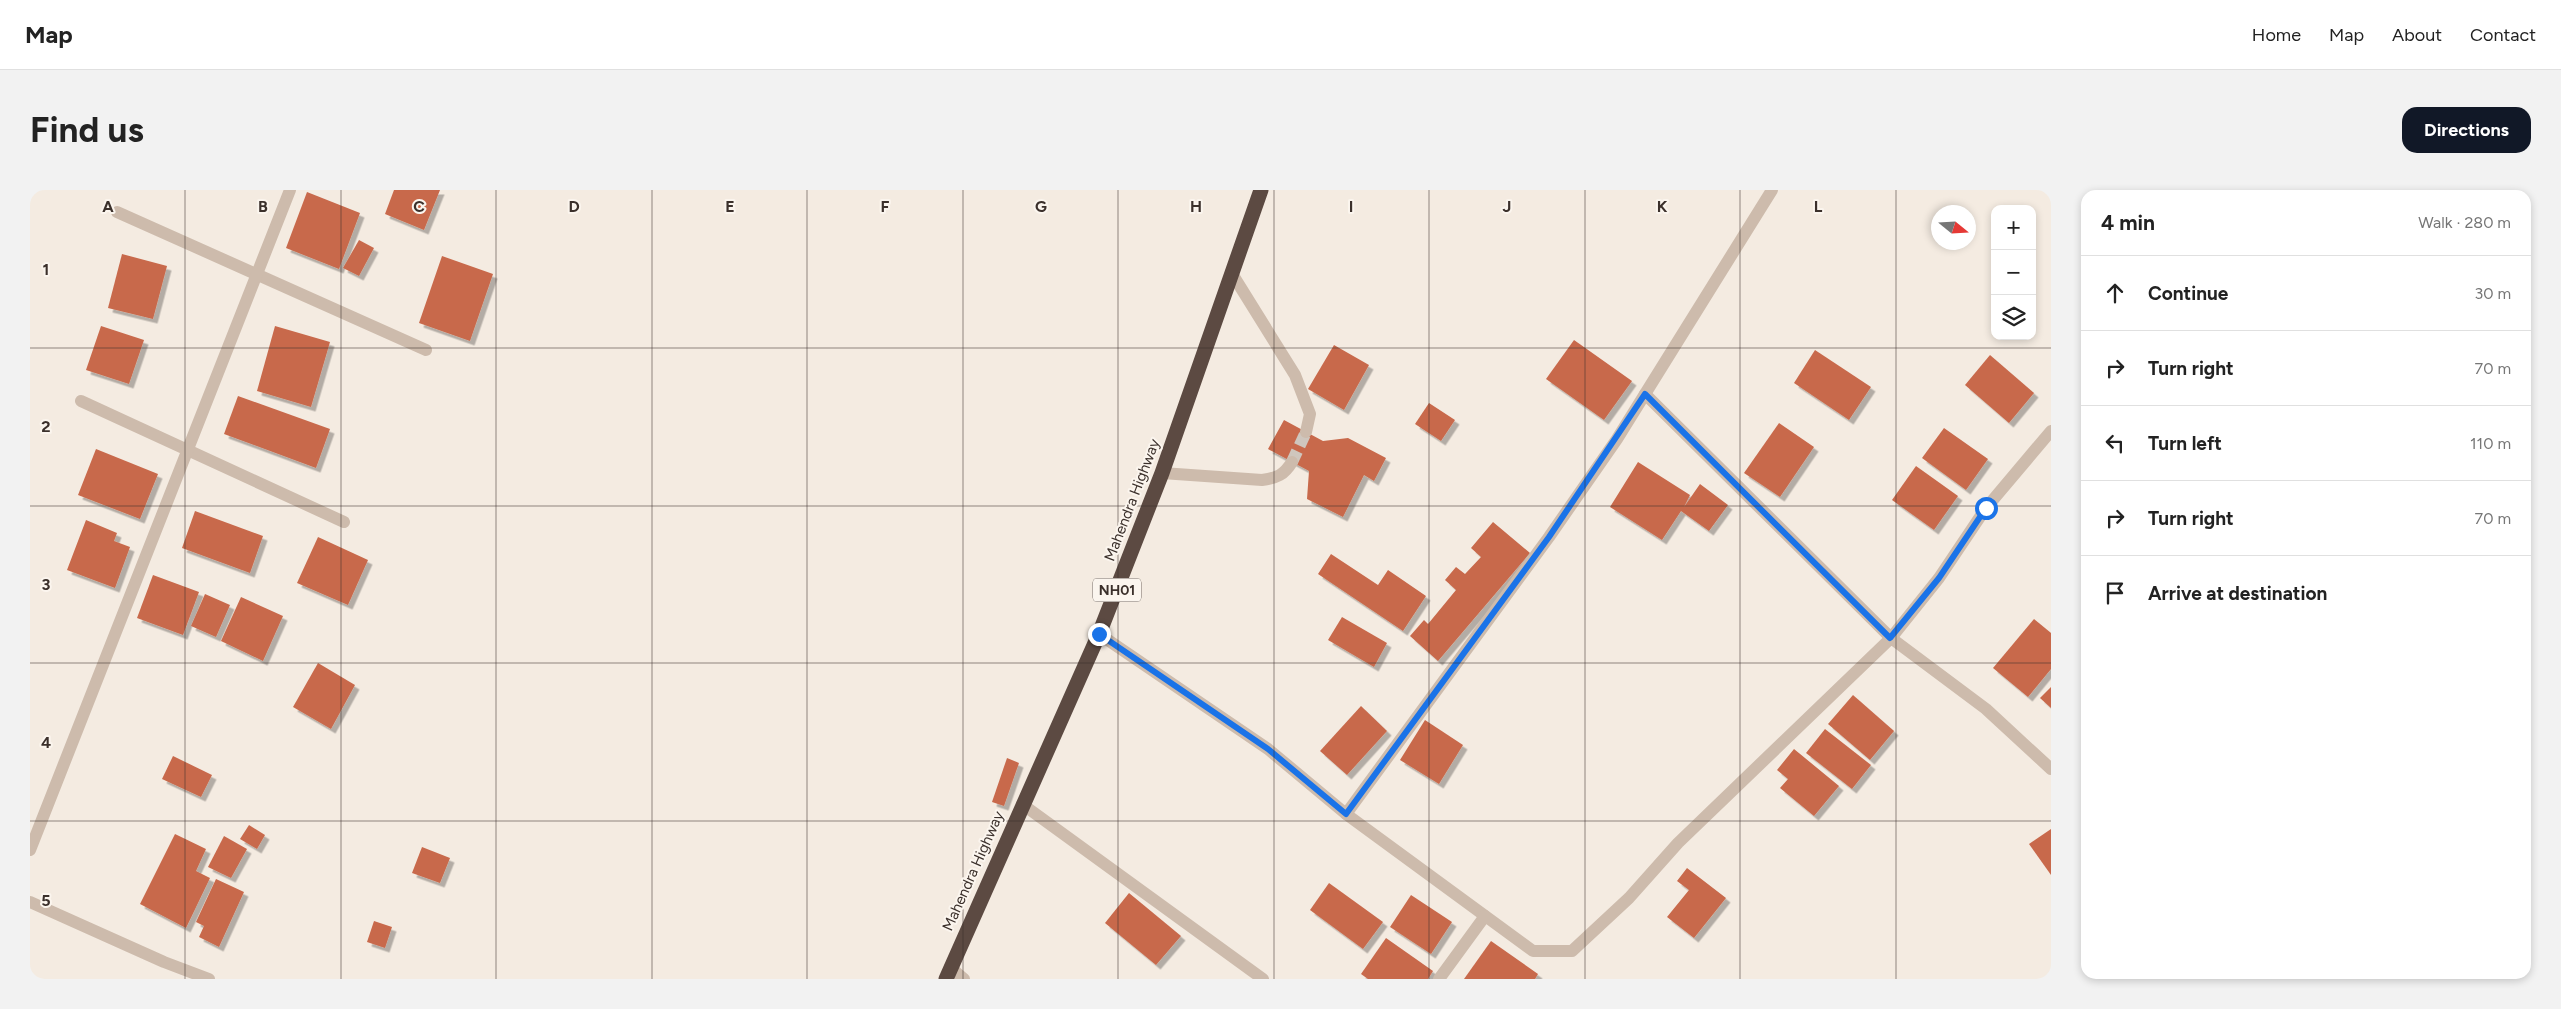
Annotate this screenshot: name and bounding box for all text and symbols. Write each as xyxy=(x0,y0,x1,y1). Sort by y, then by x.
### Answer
text: Map xyxy=(25,20,73,49)
text: Home xyxy=(2252,24,2301,46)
text: Map xyxy=(2329,24,2364,46)
text: About xyxy=(2392,24,2442,46)
text: Contact xyxy=(2470,24,2536,46)
button: Directions xyxy=(2402,107,2531,153)
text: Find us xyxy=(30,109,144,151)
text: A xyxy=(102,197,114,216)
text: B xyxy=(258,197,268,216)
text: C xyxy=(413,197,425,216)
text: D xyxy=(568,197,580,216)
text: E xyxy=(725,197,735,216)
text: F xyxy=(881,197,890,216)
text: G xyxy=(1035,197,1047,216)
text: H xyxy=(1190,197,1202,216)
text: I xyxy=(1349,197,1353,216)
text: J xyxy=(1503,197,1511,216)
text: K xyxy=(1657,197,1668,216)
text: L xyxy=(1814,197,1823,216)
north arrow xyxy=(1931,205,1976,250)
map controls xyxy=(1991,205,2036,340)
button: + xyxy=(1991,205,2036,250)
text: 4 min xyxy=(2101,210,2155,235)
text: Walk · 280 m xyxy=(2418,213,2511,232)
button: − xyxy=(1991,250,2036,295)
text: 1 xyxy=(43,260,49,279)
icon: ahead xyxy=(2101,279,2129,307)
text: Continue xyxy=(2148,282,2228,305)
text: 30 m xyxy=(2474,284,2511,303)
button: layers xyxy=(1991,295,2036,340)
icon: right xyxy=(2101,354,2129,382)
text: Turn right xyxy=(2148,357,2234,380)
text: 70 m xyxy=(2475,359,2511,378)
text: 2 xyxy=(41,417,51,436)
icon: left xyxy=(2101,429,2129,457)
text: Turn left xyxy=(2148,432,2222,455)
text: 110 m xyxy=(2470,434,2511,453)
street label: Mahendra Highway xyxy=(1100,436,1164,564)
route start xyxy=(1975,497,1998,520)
icon: right xyxy=(2101,504,2129,532)
text: Turn right xyxy=(2148,507,2234,530)
text: 70 m xyxy=(2475,509,2511,528)
text: 3 xyxy=(42,575,51,594)
road number: NH01 xyxy=(1093,578,1141,602)
icon: arrive xyxy=(2101,579,2129,607)
text: Arrive at destination xyxy=(2148,582,2327,605)
route end xyxy=(1088,623,1111,646)
text: 4 xyxy=(41,733,51,752)
street label: Mahendra Highway xyxy=(938,808,1008,934)
text: 5 xyxy=(41,891,51,910)

